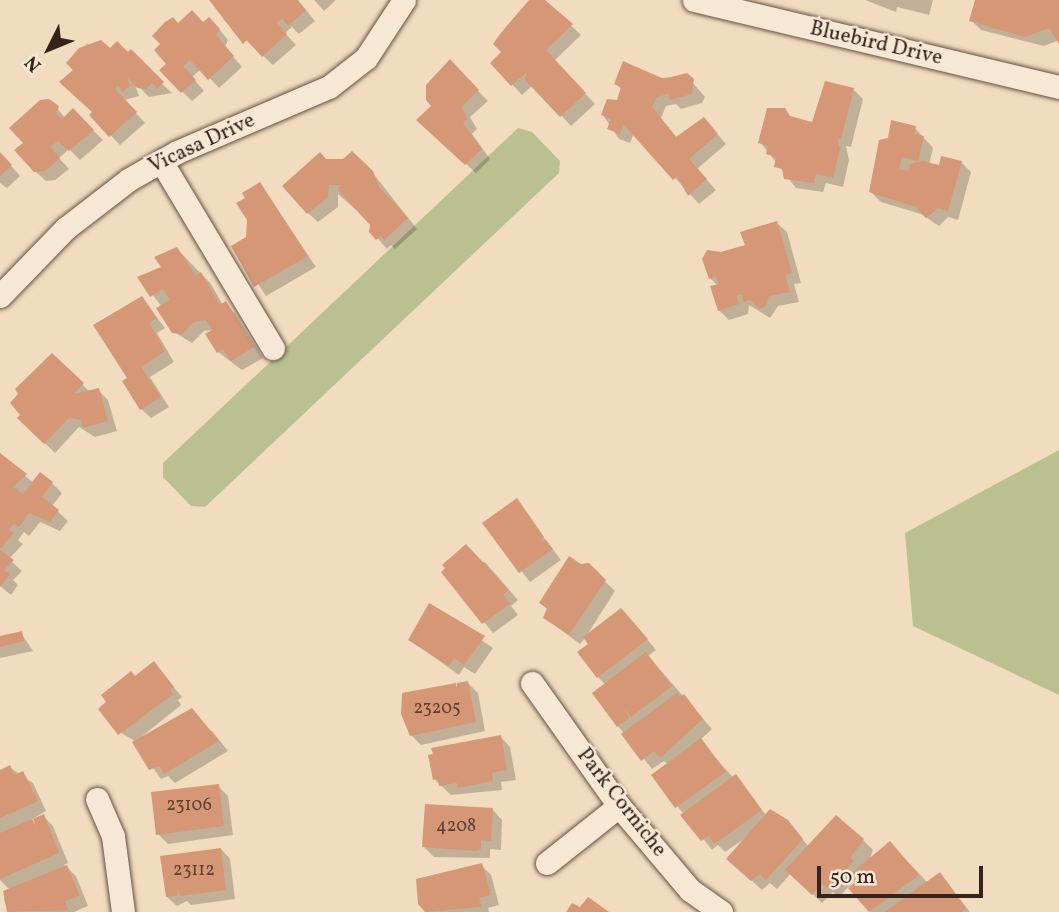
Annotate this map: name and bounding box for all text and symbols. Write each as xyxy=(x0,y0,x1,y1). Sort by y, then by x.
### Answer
north arrow xyxy=(14,14,84,84)
street label: Bluebird Drive xyxy=(807,17,945,71)
text: N xyxy=(19,49,48,77)
street label: Vicasa Drive xyxy=(145,108,259,180)
house number: 23205 xyxy=(413,698,461,720)
street label: Park Corniche xyxy=(571,744,671,862)
house number: 23106 xyxy=(166,795,212,817)
house number: 4208 xyxy=(436,816,476,838)
scale bar xyxy=(821,852,987,896)
house number: 23112 xyxy=(173,860,215,882)
text: 50 m xyxy=(830,863,875,892)

